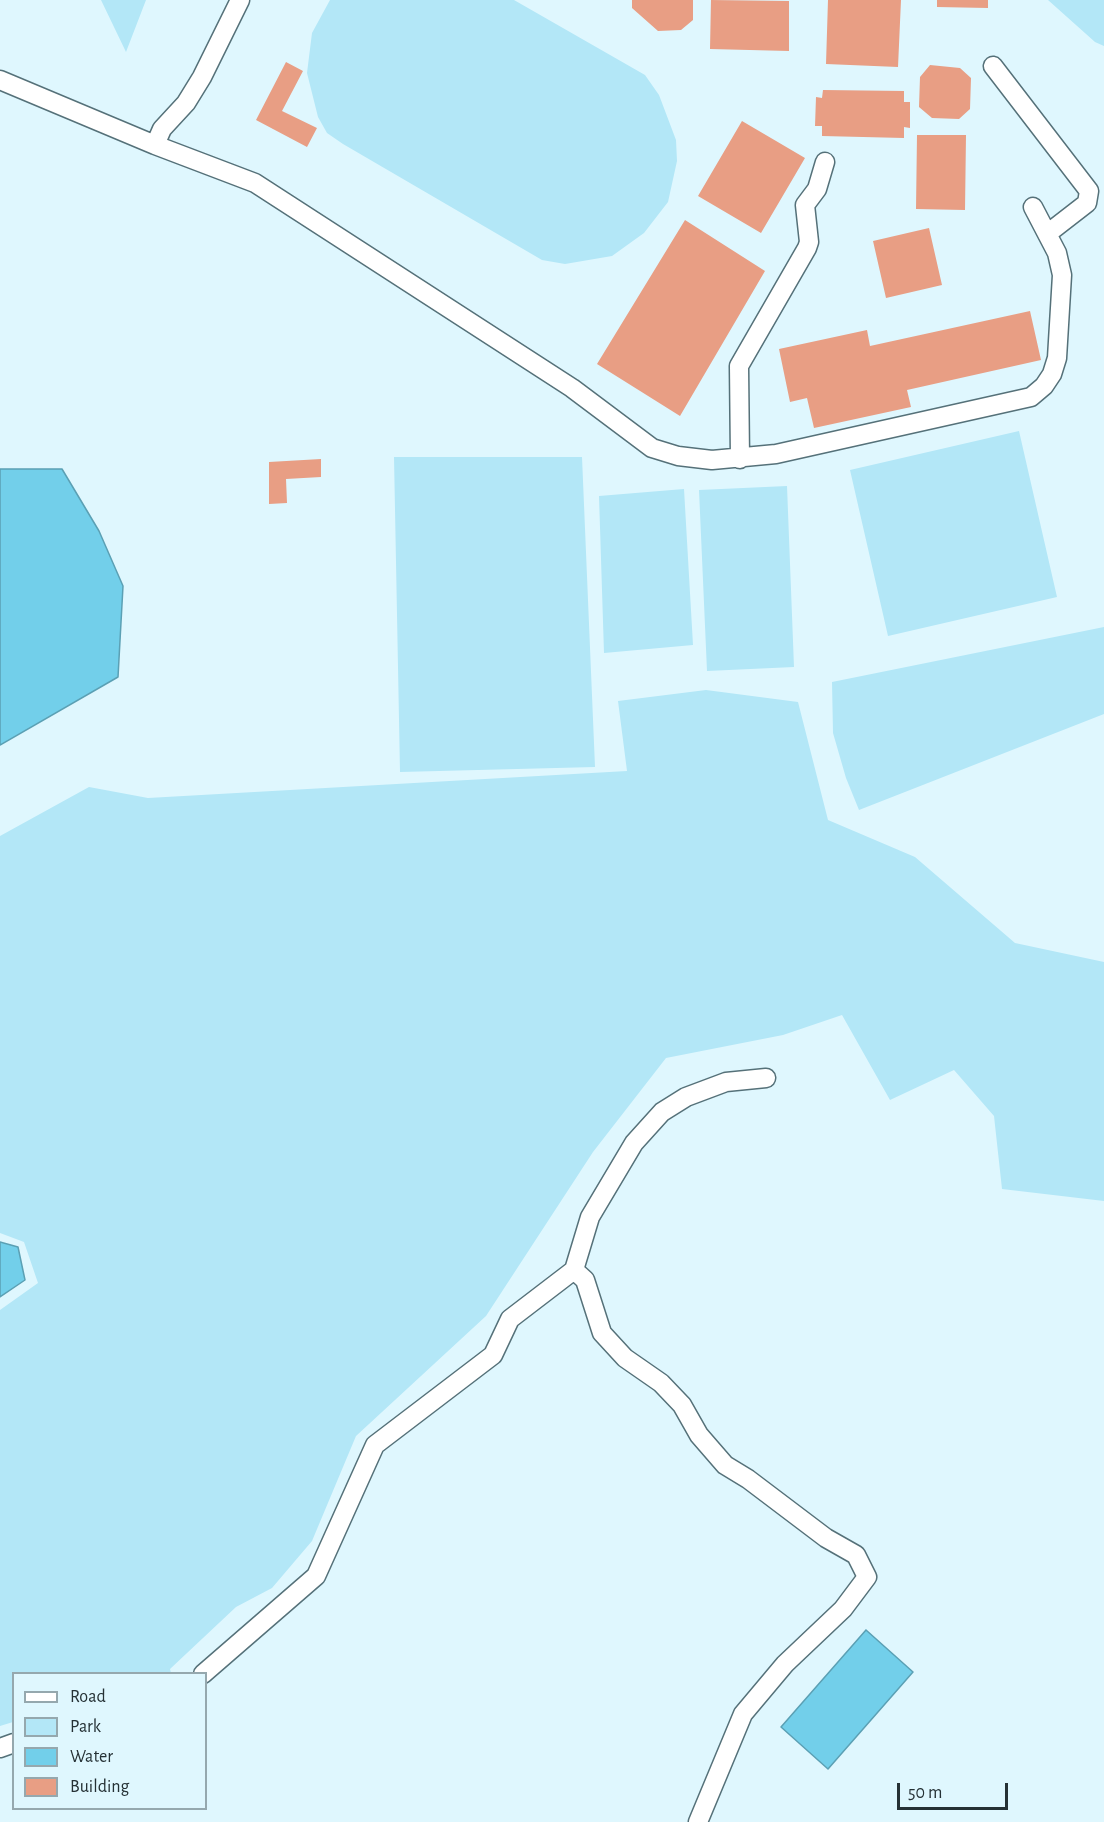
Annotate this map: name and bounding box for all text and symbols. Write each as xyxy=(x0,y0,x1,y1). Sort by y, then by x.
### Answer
legend xyxy=(12,1672,207,1810)
text: Road xyxy=(70,1688,106,1706)
text: Park xyxy=(70,1718,101,1736)
text: Water xyxy=(70,1748,113,1766)
scale bar xyxy=(900,1771,1011,1809)
text: Building xyxy=(70,1778,129,1796)
text: 50 m xyxy=(908,1784,942,1802)

